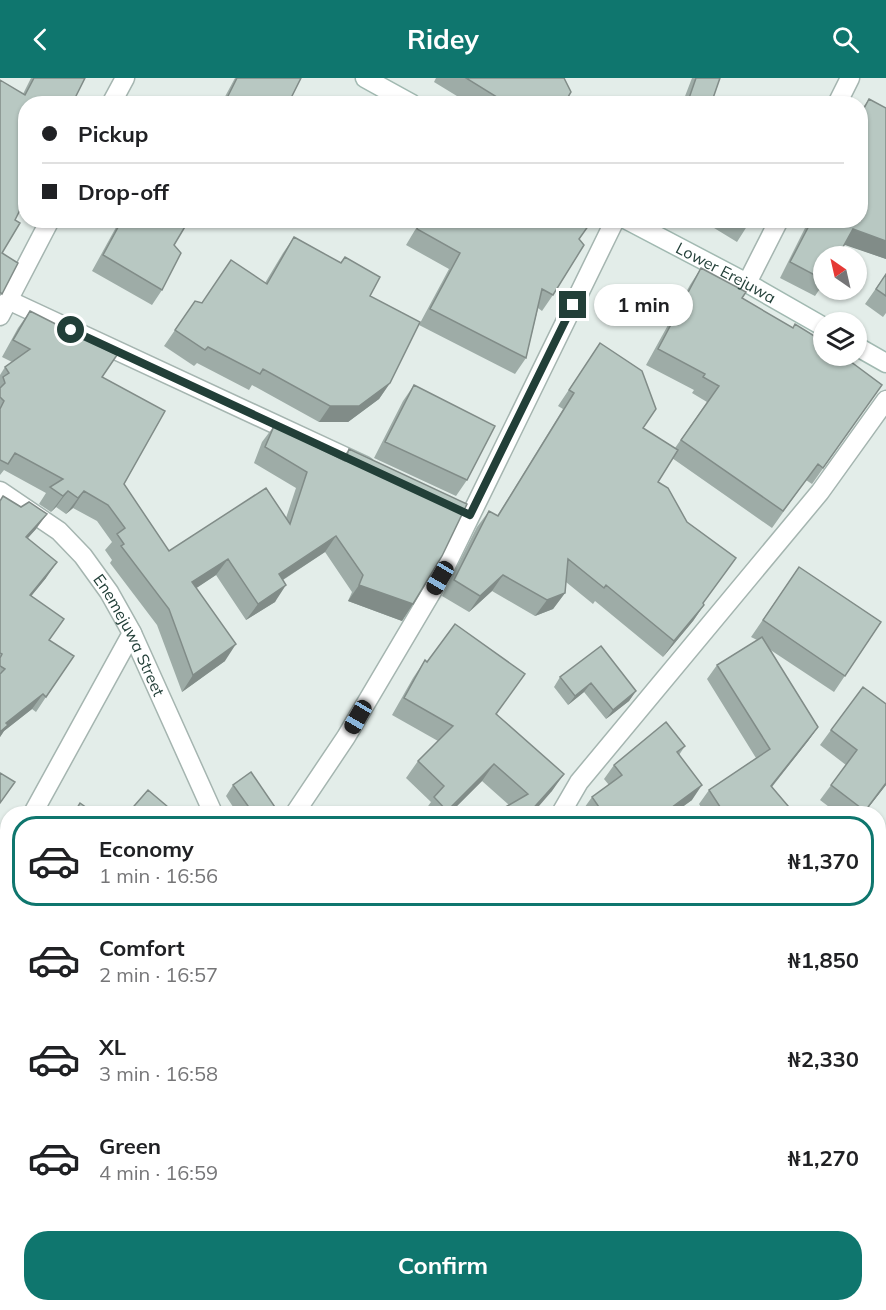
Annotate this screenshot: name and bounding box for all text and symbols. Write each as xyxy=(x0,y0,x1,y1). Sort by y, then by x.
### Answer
text: Ridey xyxy=(407,22,479,56)
icon: back xyxy=(24,23,57,56)
icon: search xyxy=(829,23,862,56)
text: Pickup xyxy=(78,120,148,148)
text: Drop-off xyxy=(78,178,169,206)
street label: Lower Erejuwa xyxy=(673,238,779,307)
north arrow xyxy=(813,246,867,300)
map controls xyxy=(813,246,867,366)
callout: 1 min xyxy=(594,284,693,326)
route end xyxy=(559,291,586,318)
text: 1 min xyxy=(617,292,670,317)
button: layers xyxy=(813,312,867,366)
route start xyxy=(57,316,84,343)
car xyxy=(423,558,457,598)
street label: Enemejuwa Street xyxy=(89,570,169,700)
car xyxy=(341,697,375,737)
icon: car xyxy=(27,834,81,888)
text: Economy xyxy=(99,835,194,863)
text: ₦1,370 xyxy=(788,847,859,875)
text: 1 min · 16:56 xyxy=(99,863,218,888)
icon: car xyxy=(27,933,81,987)
text: Comfort xyxy=(99,934,185,962)
text: ₦1,850 xyxy=(788,946,859,974)
text: 2 min · 16:57 xyxy=(99,962,218,987)
icon: car xyxy=(27,1032,81,1086)
text: XL xyxy=(99,1033,126,1061)
text: ₦2,330 xyxy=(788,1045,859,1073)
text: 3 min · 16:58 xyxy=(99,1061,218,1086)
icon: car xyxy=(27,1131,81,1185)
text: Green xyxy=(99,1132,161,1160)
text: ₦1,270 xyxy=(788,1144,859,1172)
text: 4 min · 16:59 xyxy=(99,1160,218,1185)
button: Confirm xyxy=(24,1231,862,1300)

